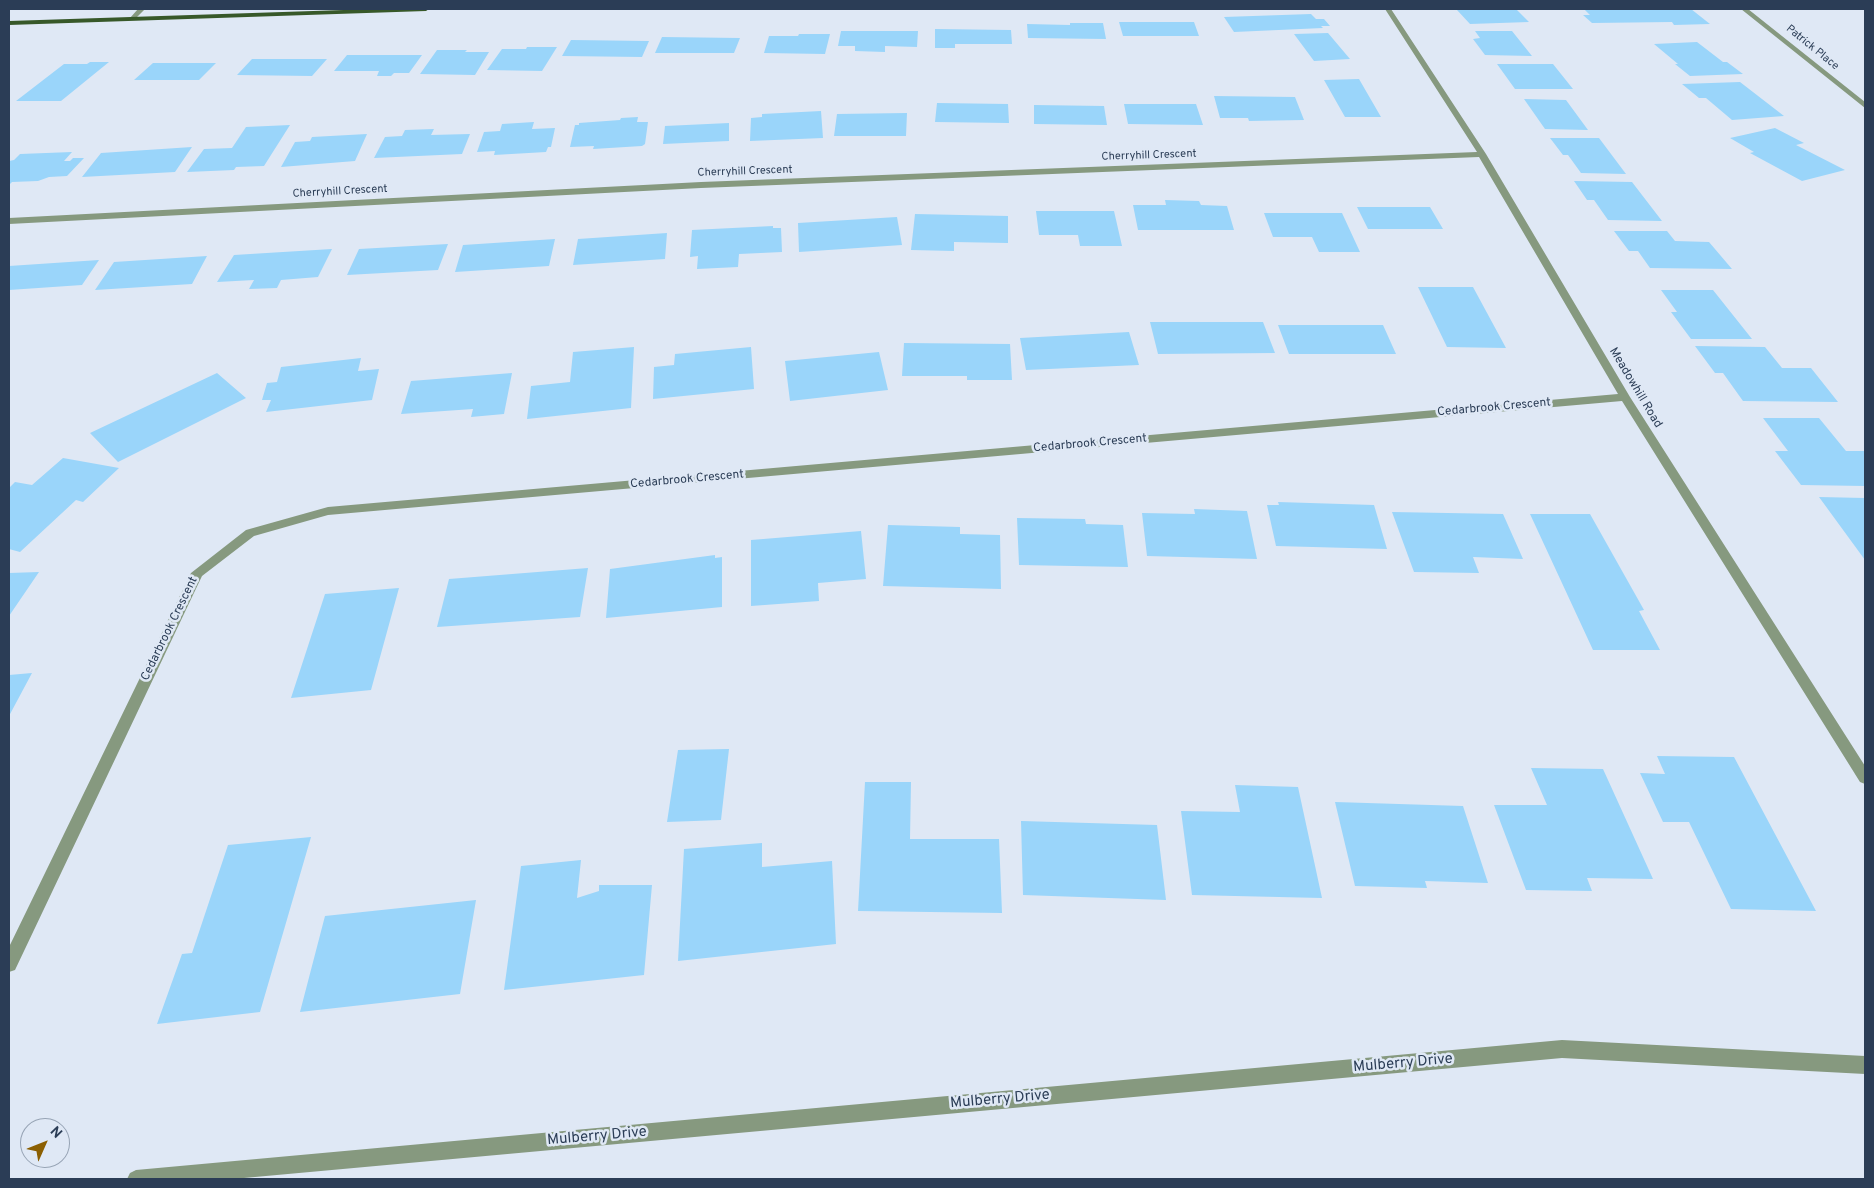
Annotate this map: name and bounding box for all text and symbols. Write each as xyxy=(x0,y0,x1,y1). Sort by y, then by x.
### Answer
street label: Patrick Place xyxy=(1783,23,1841,73)
street label: Cherryhill Crescent xyxy=(1101,148,1197,164)
street label: Cherryhill Crescent xyxy=(697,164,793,180)
street label: Cherryhill Crescent xyxy=(292,183,388,201)
street label: Meadowhill Road xyxy=(1605,345,1665,431)
street label: Cedarbrook Crescent xyxy=(1437,396,1551,420)
street label: Cedarbrook Crescent xyxy=(1033,432,1147,456)
street label: Cedarbrook Crescent xyxy=(630,468,744,492)
street label: Cedarbrook Crescent xyxy=(139,575,201,683)
street label: Mulberry Drive xyxy=(1352,1051,1454,1077)
street label: Mulberry Drive xyxy=(949,1087,1051,1113)
north arrow xyxy=(20,1118,70,1168)
text: N xyxy=(46,1123,65,1142)
street label: Mulberry Drive xyxy=(546,1124,648,1150)

